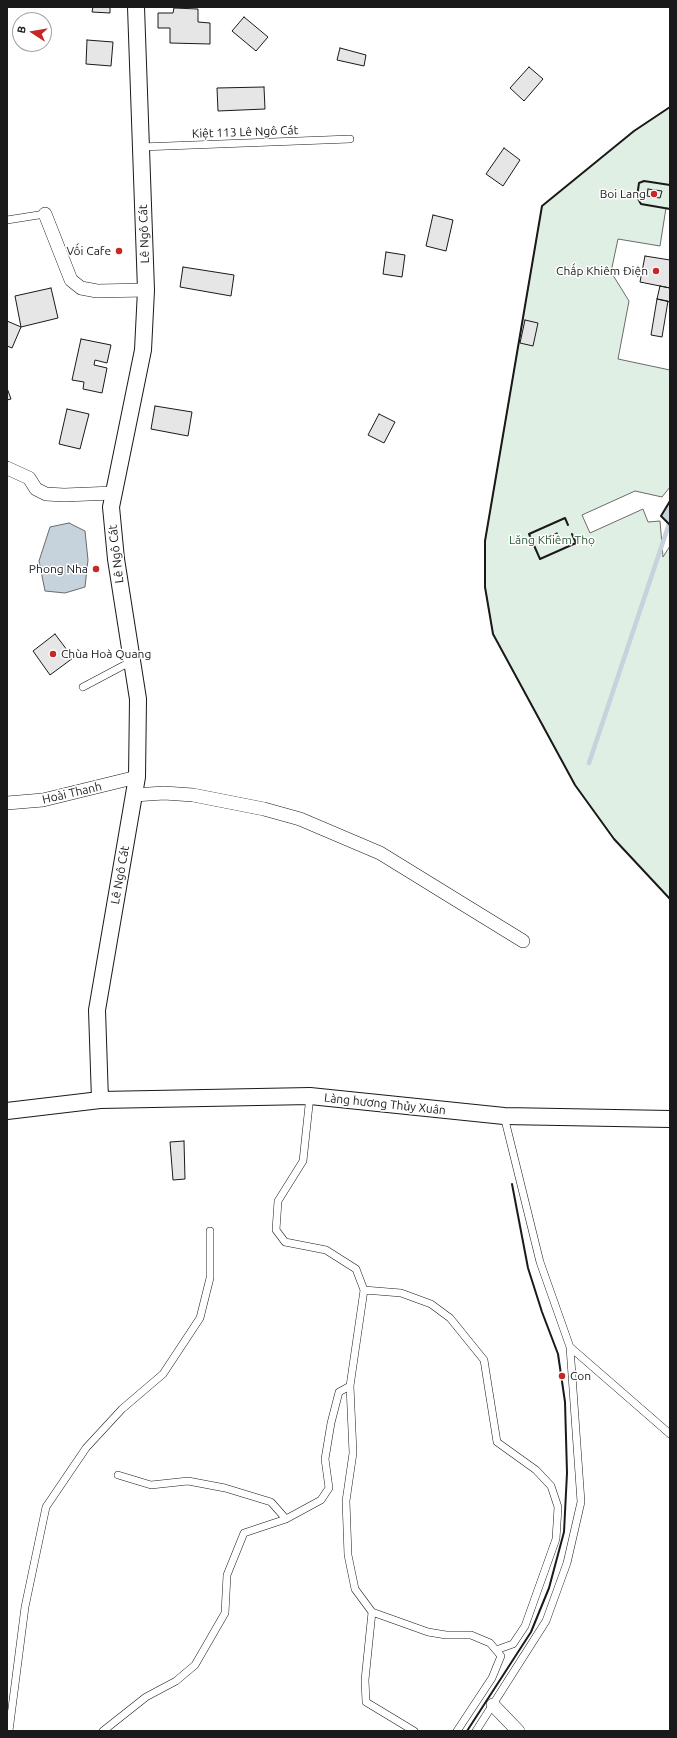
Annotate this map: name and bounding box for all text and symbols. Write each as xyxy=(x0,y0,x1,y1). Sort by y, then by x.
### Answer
north arrow xyxy=(12,12,52,52)
text: B xyxy=(15,25,28,35)
street label: Kiệt 113 Lê Ngô Cát xyxy=(191,123,299,141)
place label: Boi Lang xyxy=(600,187,646,201)
marker: Boi Lang xyxy=(649,189,659,199)
street label: Lê Ngô Cát xyxy=(136,204,152,264)
place label: Vối Cafe xyxy=(66,244,111,258)
marker: Vối Cafe xyxy=(114,246,124,256)
place label: Chấp Khiêm Điện xyxy=(556,264,648,278)
marker: Chấp Khiêm Điện xyxy=(651,266,661,276)
street label: Lê Ngô Cát xyxy=(105,524,127,584)
park label: Lăng Khiêm Thọ xyxy=(509,533,595,547)
place label: Phong Nha xyxy=(29,562,88,576)
marker: Phong Nha xyxy=(91,564,101,574)
place label: Chùa Hoà Quang xyxy=(61,647,151,661)
marker: Chùa Hoà Quang xyxy=(48,649,58,659)
street label: Hoài Thanh xyxy=(41,779,103,807)
street label: Lê Ngô Cát xyxy=(108,845,132,905)
street label: Làng hương Thủy Xuân xyxy=(323,1090,447,1118)
place label: Con xyxy=(570,1369,591,1383)
marker: Con xyxy=(557,1371,567,1381)

